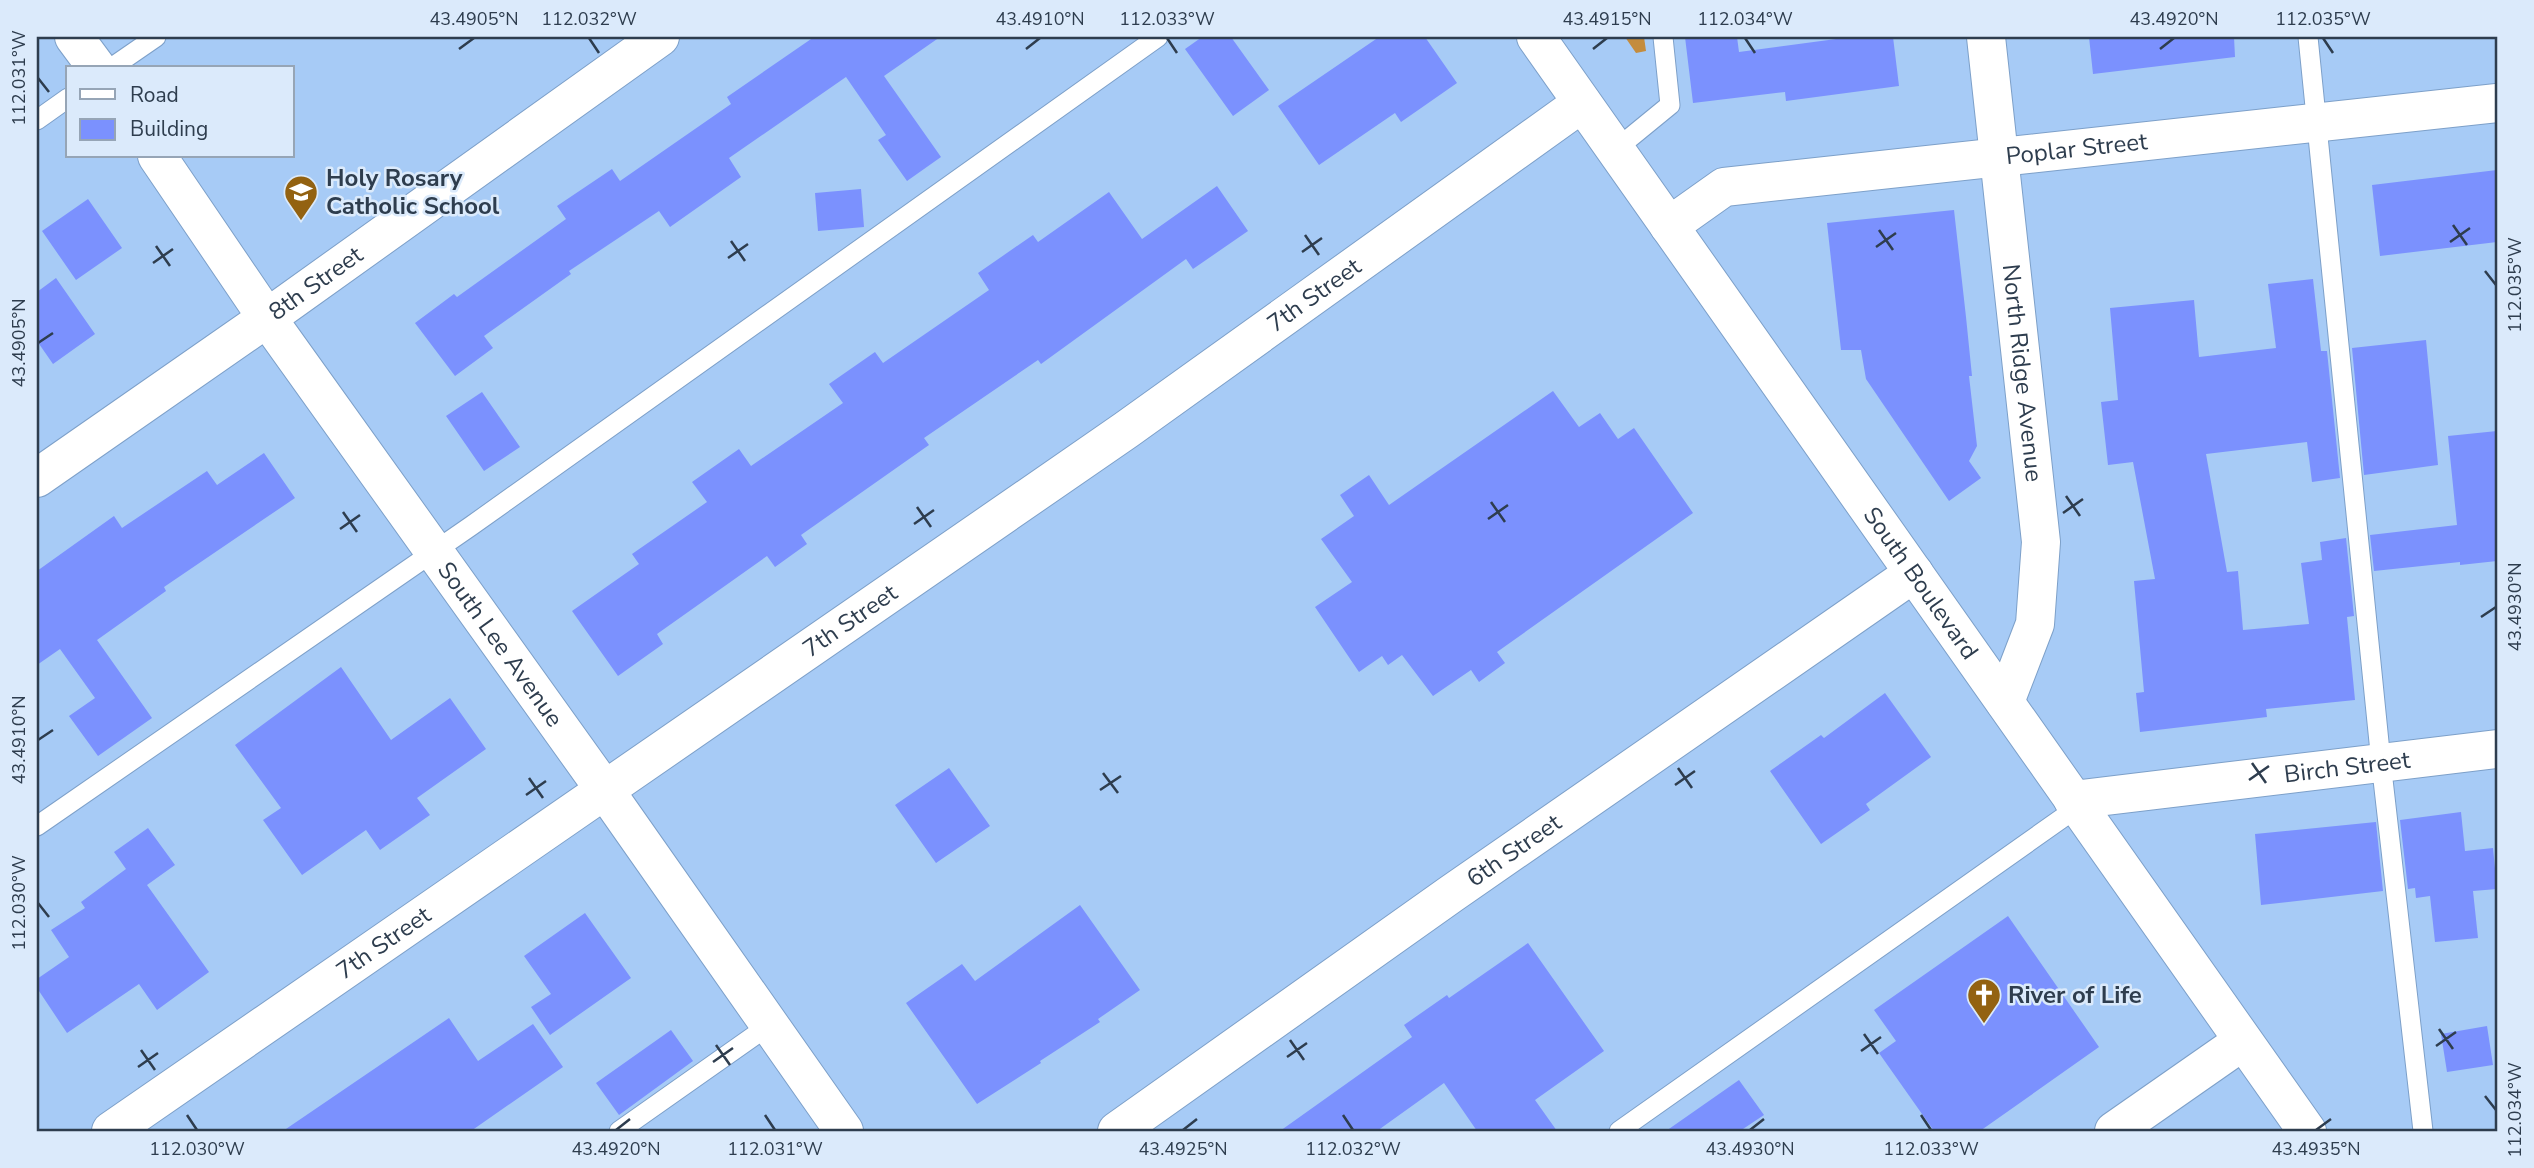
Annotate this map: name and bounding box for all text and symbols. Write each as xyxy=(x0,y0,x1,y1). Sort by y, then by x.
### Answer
text: 43.4905°N xyxy=(430,7,518,31)
text: 112.032°W xyxy=(541,7,637,31)
text: 43.4910°N xyxy=(996,7,1084,31)
text: 112.033°W xyxy=(1119,7,1215,31)
text: 43.4915°N xyxy=(1563,7,1651,31)
text: 112.034°W xyxy=(1697,7,1793,31)
text: 43.4920°N xyxy=(2130,7,2218,31)
text: 112.035°W xyxy=(2275,7,2371,31)
text: 112.031°W xyxy=(7,30,31,126)
legend xyxy=(66,66,294,158)
text: Road xyxy=(130,81,179,109)
text: Building xyxy=(130,115,208,143)
street label: Poplar Street xyxy=(2004,125,2149,172)
place label: Holy Rosary Catholic School xyxy=(326,162,500,222)
school or university icon: Holy Rosary Catholic School xyxy=(282,173,320,222)
text: 112.035°W xyxy=(2503,237,2527,333)
street label: 8th Street xyxy=(262,238,369,328)
street label: 7th Street xyxy=(1261,250,1368,340)
street label: North Ridge Avenue xyxy=(1995,262,2050,484)
text: 43.4905°N xyxy=(7,299,31,387)
street label: South Boulevard xyxy=(1856,500,1986,666)
street label: South Lee Avenue xyxy=(430,555,571,733)
text: 43.4930°N xyxy=(2503,563,2527,651)
street label: 7th Street xyxy=(796,576,904,665)
text: 43.4910°N xyxy=(7,696,31,784)
street label: Birch Street xyxy=(2282,744,2412,790)
street label: 6th Street xyxy=(1460,806,1568,894)
text: 112.030°W xyxy=(7,855,31,951)
street label: 7th Street xyxy=(330,899,437,987)
church icon: River of Life xyxy=(1965,976,2003,1025)
place label: River of Life xyxy=(2008,979,2142,1011)
text: 112.034°W xyxy=(2503,1062,2527,1158)
text: 112.030°W xyxy=(149,1137,245,1161)
text: 43.4920°N xyxy=(572,1137,660,1161)
text: 112.031°W xyxy=(727,1137,823,1161)
text: 43.4925°N xyxy=(1139,1137,1227,1161)
text: 112.032°W xyxy=(1305,1137,1401,1161)
text: 43.4930°N xyxy=(1706,1137,1794,1161)
text: 112.033°W xyxy=(1883,1137,1979,1161)
text: 43.4935°N xyxy=(2272,1137,2360,1161)

